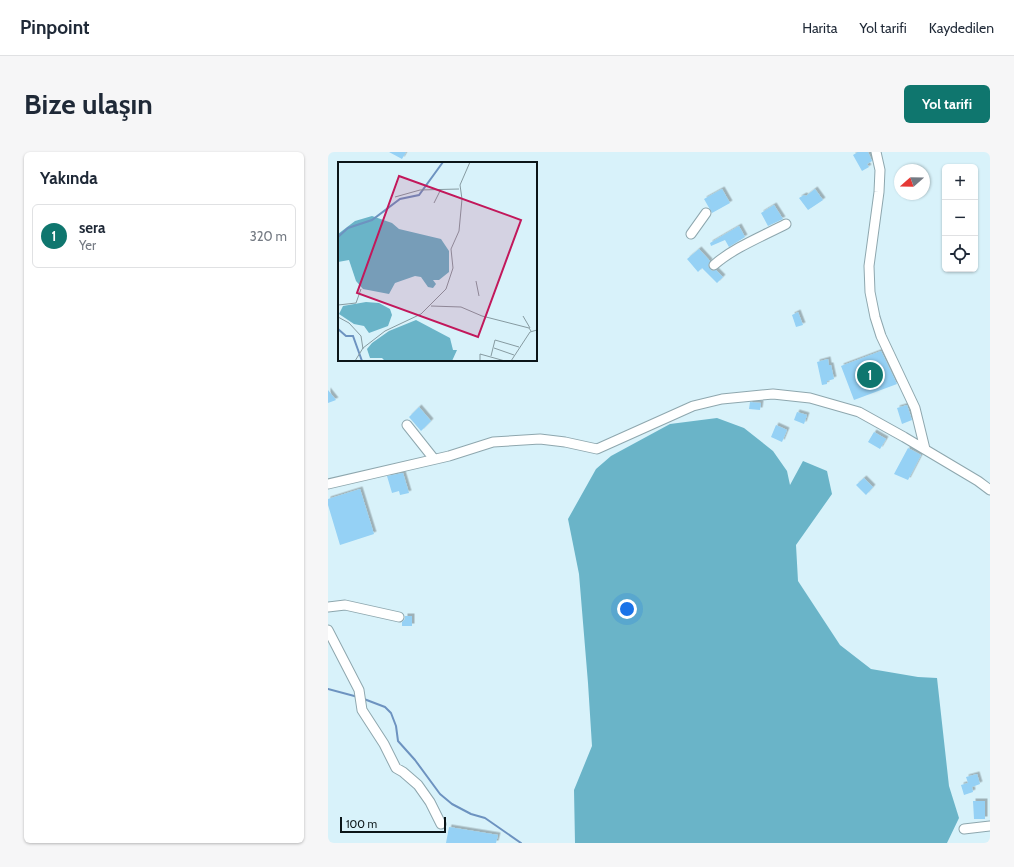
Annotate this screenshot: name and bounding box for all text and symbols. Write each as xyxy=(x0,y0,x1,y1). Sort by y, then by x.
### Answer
text: Pinpoint xyxy=(20,16,90,39)
text: Harita xyxy=(802,19,837,37)
text: Yol tarifi xyxy=(859,19,907,37)
text: Kaydedilen xyxy=(929,19,994,37)
button: Yol tarifi xyxy=(904,85,990,123)
text: Bize ulaşın xyxy=(24,87,153,121)
inset map xyxy=(338,162,537,361)
north arrow xyxy=(894,164,930,200)
map controls xyxy=(942,164,978,272)
button: + xyxy=(942,164,978,200)
text: Yakında xyxy=(40,168,98,188)
button: − xyxy=(942,200,978,236)
text: sera xyxy=(79,219,105,237)
text: 1 xyxy=(52,228,56,244)
text: 320 m xyxy=(250,228,287,244)
button: locate xyxy=(942,236,978,272)
text: Yer xyxy=(79,237,96,253)
pin: 1 xyxy=(857,360,883,390)
your location xyxy=(617,599,637,619)
scale bar xyxy=(340,815,446,834)
text: 100 m xyxy=(346,817,377,831)

